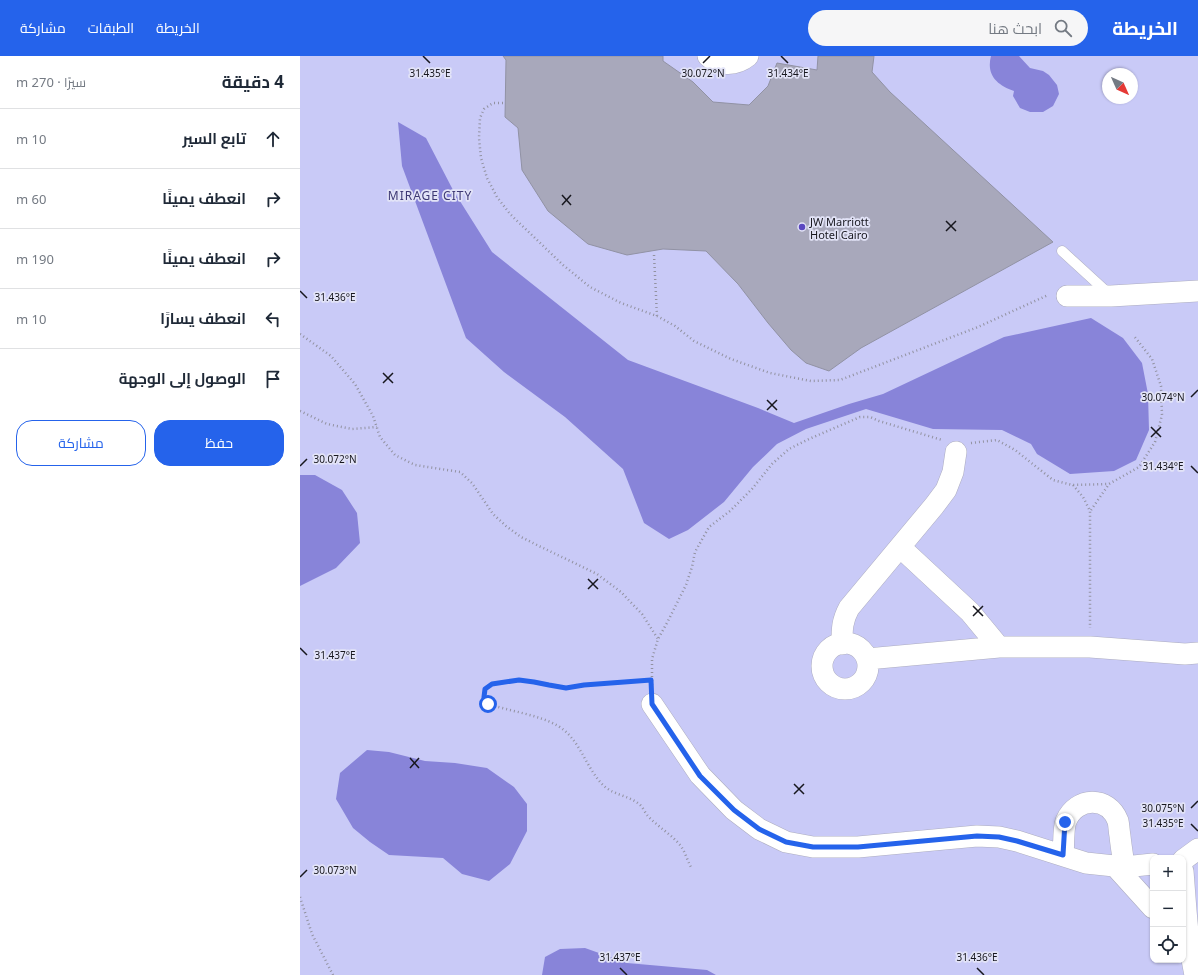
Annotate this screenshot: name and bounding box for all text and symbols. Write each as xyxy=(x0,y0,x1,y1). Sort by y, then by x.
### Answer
search box xyxy=(808,10,1088,46)
text: الخريطة xyxy=(1112,15,1178,41)
icon: search xyxy=(1052,17,1074,39)
text: مشاركة xyxy=(20,18,66,37)
text: الطبقات xyxy=(88,18,134,37)
text: الخريطة xyxy=(156,18,200,37)
text: ابحث هنا xyxy=(988,18,1042,38)
text: 31.435°E xyxy=(409,66,451,80)
text: 30.072°N xyxy=(681,66,725,80)
text: 31.434°E xyxy=(767,66,809,80)
north arrow xyxy=(1102,68,1138,104)
text: 4 دقيقة xyxy=(222,70,284,93)
text: سيرًا · 270 m xyxy=(16,73,86,91)
text: تابع السير xyxy=(182,128,246,148)
icon: ahead xyxy=(262,128,284,150)
text: 10 m xyxy=(16,130,46,148)
district label: MIRAGE CITY xyxy=(388,187,472,204)
text: انعطف يمينًا xyxy=(162,188,246,208)
icon: right xyxy=(262,188,284,210)
text: 60 m xyxy=(16,190,46,208)
place label: JW Marriott Hotel Cairo xyxy=(809,214,869,242)
marker: JW Marriott Hotel Cairo xyxy=(797,222,807,232)
text: انعطف يمينًا xyxy=(162,248,246,268)
icon: right xyxy=(262,248,284,270)
text: 190 m xyxy=(16,250,54,268)
text: 31.436°E xyxy=(314,290,356,304)
text: انعطف يسارًا xyxy=(160,308,246,328)
icon: left xyxy=(262,308,284,330)
text: 10 m xyxy=(16,310,46,328)
text: الوصول إلى الوجهة xyxy=(119,368,246,388)
icon: arrive xyxy=(262,368,284,390)
text: 30.074°N xyxy=(1141,390,1185,404)
button: مشاركة xyxy=(16,420,146,466)
button: حفظ xyxy=(154,420,284,466)
text: 30.072°N xyxy=(313,452,357,466)
text: 31.434°E xyxy=(1142,459,1184,473)
text: 31.437°E xyxy=(314,648,356,662)
route start xyxy=(479,695,497,713)
text: 30.075°N xyxy=(1141,801,1185,815)
route end xyxy=(1056,813,1074,831)
text: 31.435°E xyxy=(1142,816,1184,830)
map controls xyxy=(1150,855,1186,963)
button: + xyxy=(1150,855,1186,891)
text: 30.073°N xyxy=(313,863,357,877)
button: − xyxy=(1150,891,1186,927)
button: locate xyxy=(1150,927,1186,963)
text: 31.437°E xyxy=(599,950,641,964)
text: 31.436°E xyxy=(956,950,998,964)

